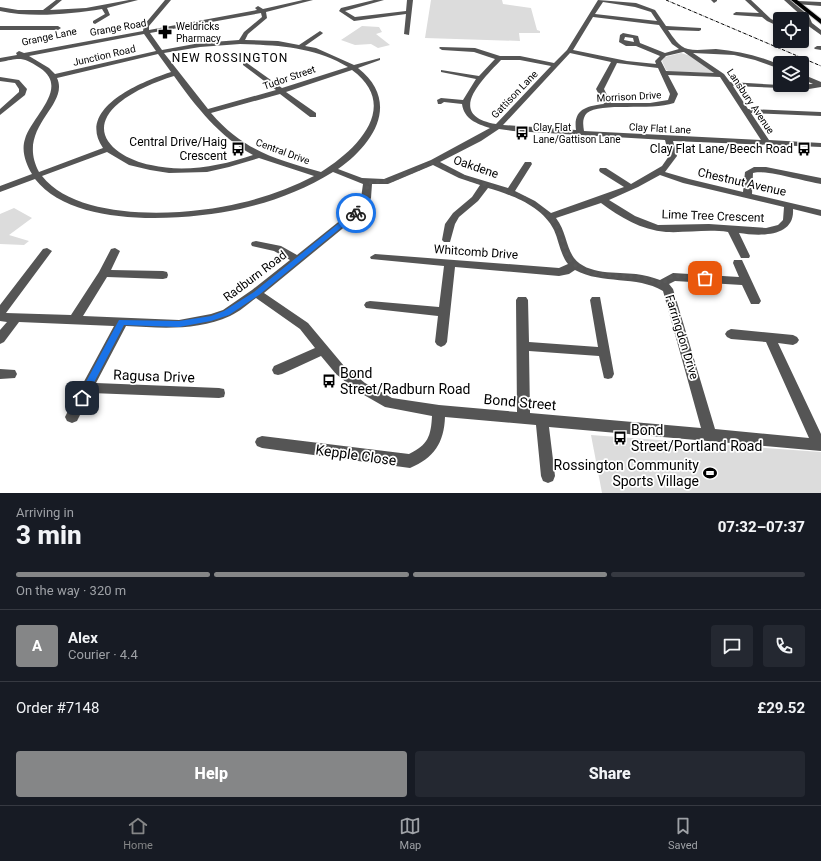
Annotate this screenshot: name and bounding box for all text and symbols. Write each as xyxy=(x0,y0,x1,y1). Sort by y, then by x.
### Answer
map controls xyxy=(773,12,809,92)
button: locate xyxy=(773,12,809,48)
street label: Grange Road xyxy=(89,17,147,38)
place label: Weldricks Pharmacy xyxy=(176,21,221,44)
pharmacy icon: Weldricks Pharmacy xyxy=(157,24,173,40)
street label: Grange Lane xyxy=(21,25,78,48)
street label: Junction Road xyxy=(72,43,137,68)
district label: NEW ROSSINGTON xyxy=(172,51,288,65)
button: layers xyxy=(773,56,809,92)
street label: Tudor Street xyxy=(262,63,317,92)
street label: Lansbury Avenue xyxy=(725,67,776,136)
street label: Gattison Lane xyxy=(489,68,540,120)
street label: Morrison Drive xyxy=(596,89,662,104)
street label: Clay Flat Lane xyxy=(629,121,691,136)
place label: Clay Flat Lane/Gattison Lane xyxy=(533,122,621,145)
bus stop icon: Clay Flat Lane/Gattison Lane xyxy=(514,125,530,141)
place label: Central Drive/Haig Crescent xyxy=(129,135,227,163)
street label: Central Drive xyxy=(254,137,311,166)
bus stop icon: Central Drive/Haig Crescent xyxy=(230,141,246,157)
bus stop icon: Clay Flat Lane/Beech Road xyxy=(796,141,812,157)
place label: Clay Flat Lane/Beech Road xyxy=(650,142,793,156)
street label: Oakdene xyxy=(452,153,500,181)
street label: Chestnut Avenue xyxy=(696,165,788,199)
courier xyxy=(336,193,376,233)
icon: bike xyxy=(345,202,367,224)
street label: Lime Tree Crescent xyxy=(661,207,765,225)
street label: Whitcomb Drive xyxy=(433,242,519,262)
street label: Radburn Road xyxy=(221,248,289,304)
pin xyxy=(688,261,722,295)
icon: bag xyxy=(694,267,716,289)
street label: Farringdon Drive xyxy=(663,293,701,381)
place label: Bond Street/Radburn Road xyxy=(340,365,471,397)
street label: Ragusa Drive xyxy=(113,367,195,385)
bus stop icon: Bond Street/Radburn Road xyxy=(321,373,337,389)
pin xyxy=(65,381,99,415)
icon: home xyxy=(71,387,93,409)
street label: Bond Street xyxy=(483,391,557,413)
place label: Bond Street/Portland Road xyxy=(631,422,762,454)
bus stop icon: Bond Street/Portland Road xyxy=(612,430,628,446)
street label: Kepple Close xyxy=(315,441,397,469)
place label: Rossington Community Sports Village xyxy=(554,457,699,489)
sports icon: Rossington Community Sports Village xyxy=(702,465,718,481)
text: Arriving in xyxy=(16,505,74,520)
text: 07:32–07:37 xyxy=(718,518,805,536)
text: 3 min xyxy=(16,520,82,550)
text: On the way · 320 m xyxy=(16,583,126,598)
button: chat xyxy=(711,625,753,667)
button: phone xyxy=(763,625,805,667)
text: Alex xyxy=(68,629,98,647)
text: A xyxy=(32,637,42,655)
text: Courier · 4.4 xyxy=(68,647,138,662)
text: Order #7148 xyxy=(16,699,99,717)
text: £29.52 xyxy=(757,699,805,717)
button: Help xyxy=(16,751,407,797)
button: Share xyxy=(415,751,805,797)
tab: Home xyxy=(123,815,153,852)
tab: Map xyxy=(399,815,421,852)
tab: Saved xyxy=(668,815,698,852)

